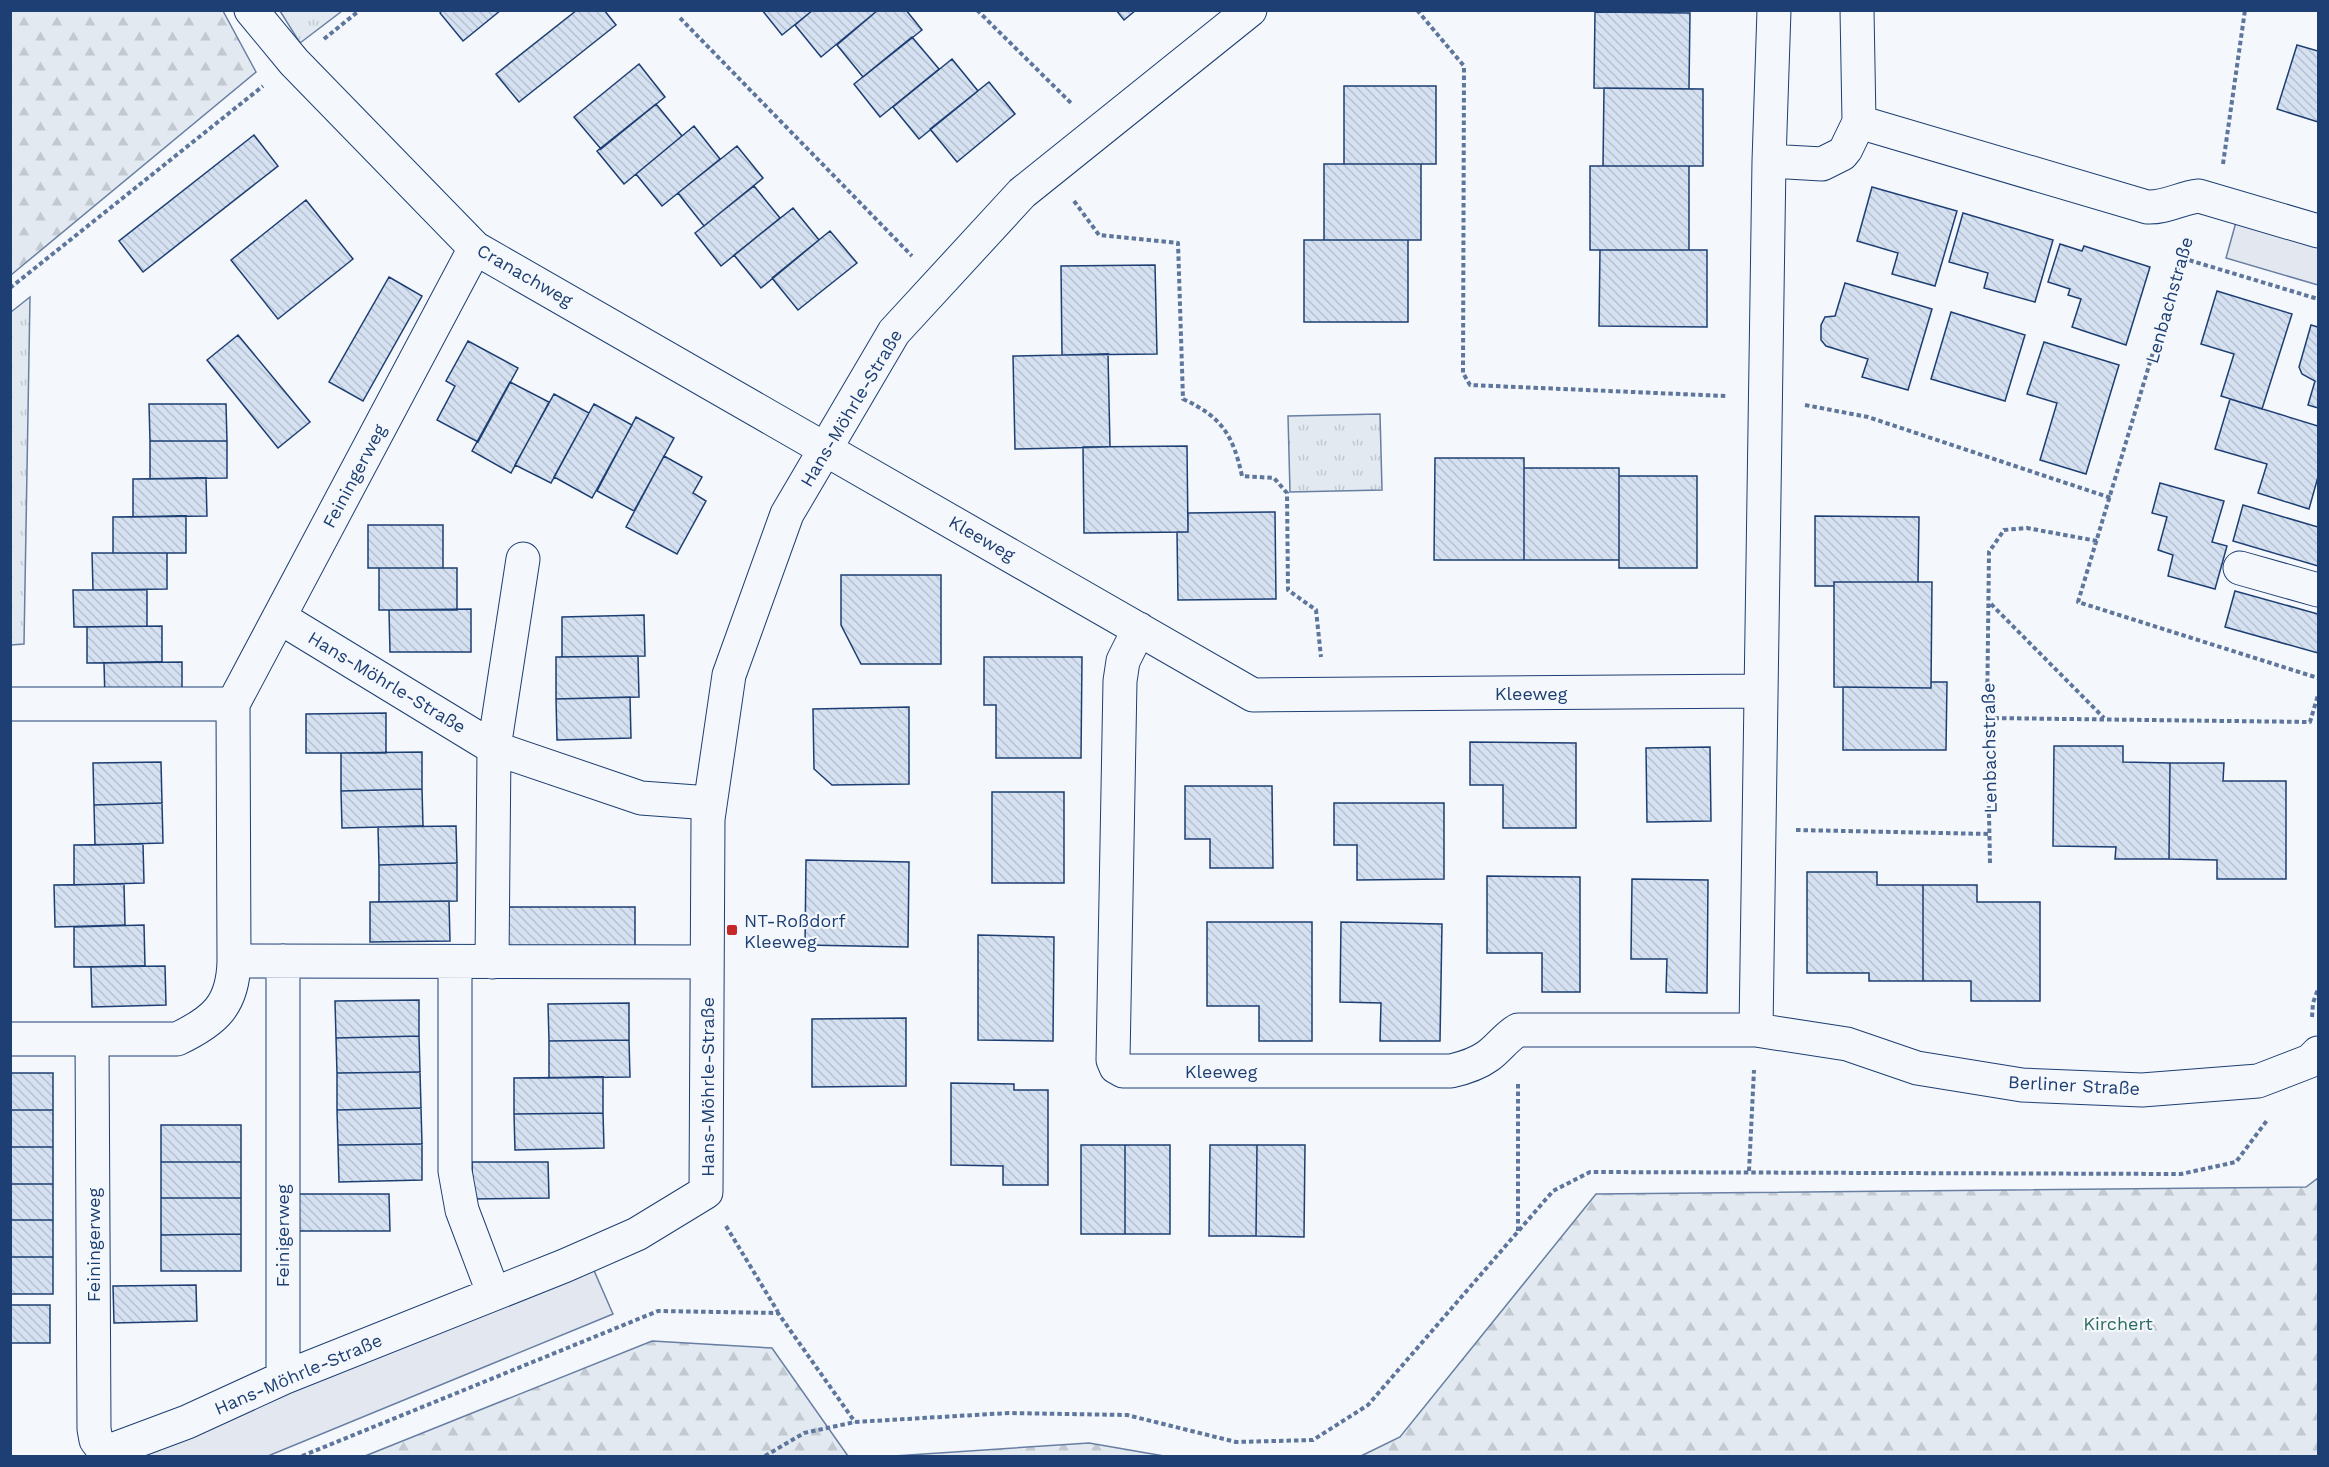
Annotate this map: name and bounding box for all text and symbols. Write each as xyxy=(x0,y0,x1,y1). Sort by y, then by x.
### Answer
street label: Lenbachstraße xyxy=(2141,234,2197,366)
street label: Cranachweg xyxy=(474,239,577,311)
street label: Hans-Möhrle-Straße xyxy=(796,325,906,491)
street label: Feiningerweg xyxy=(318,420,390,531)
street label: Kleeweg xyxy=(945,511,1019,565)
street label: Hans-Möhrle-Straße xyxy=(304,627,470,737)
street label: Kleeweg xyxy=(1495,683,1568,704)
street label: Lenbachstraße xyxy=(1977,683,2001,813)
place label: NT-Roßdorf Kleeweg xyxy=(744,910,846,952)
marker: NT-Roßdorf Kleeweg xyxy=(725,923,739,937)
street label: Hans-Möhrle-Straße xyxy=(697,997,718,1177)
street label: Kleeweg xyxy=(1185,1061,1258,1082)
street label: Berliner Straße xyxy=(2007,1071,2141,1099)
street label: Feinigerweg xyxy=(272,1184,293,1288)
street label: Feiningerweg xyxy=(83,1187,104,1302)
park label: Kirchert xyxy=(2083,1313,2153,1334)
street label: Hans-Möhrle-Straße xyxy=(211,1329,385,1419)

